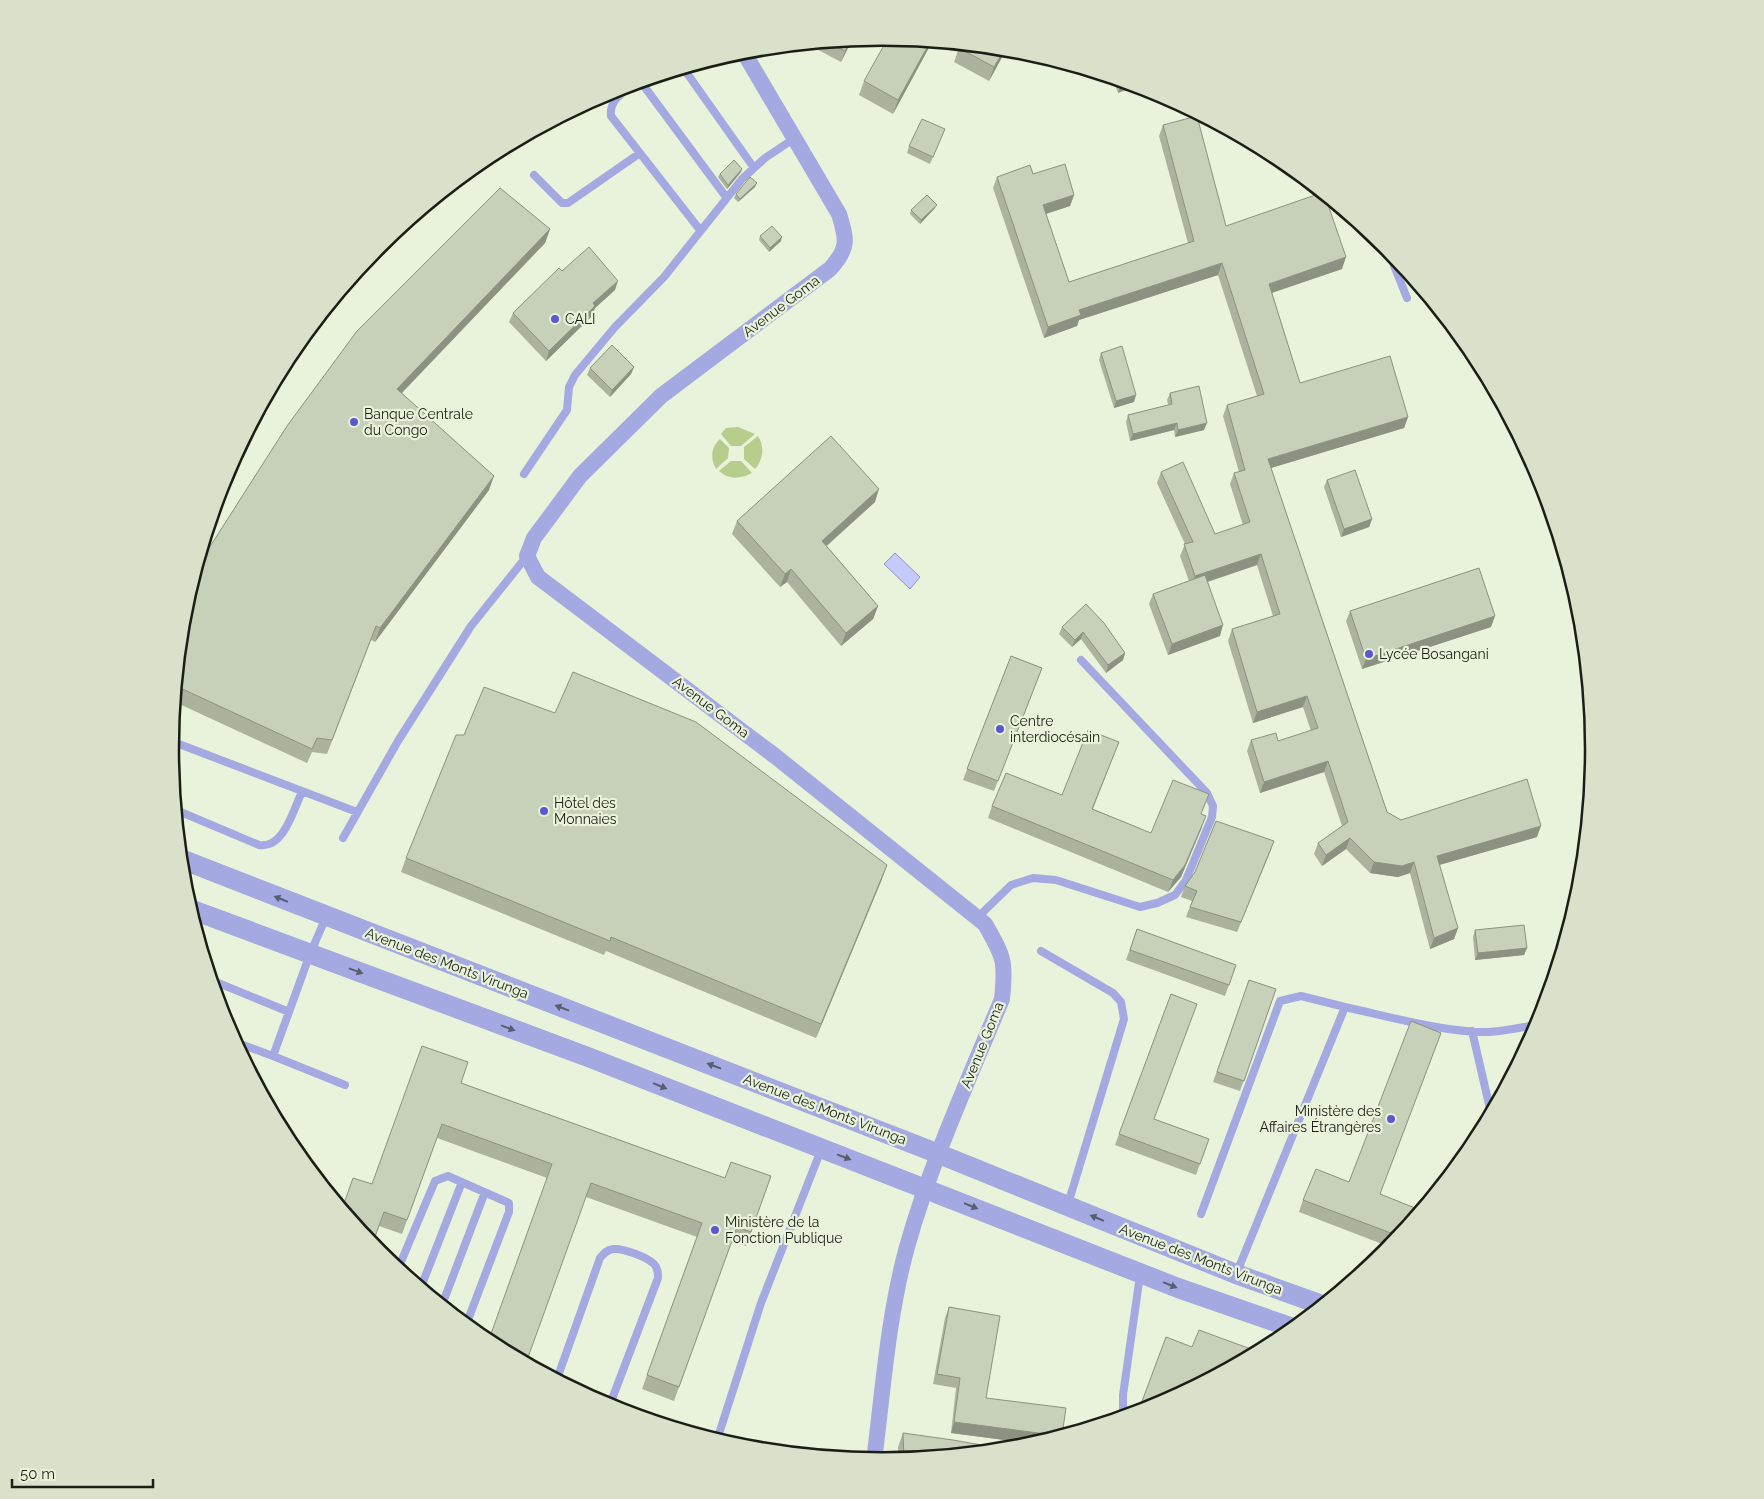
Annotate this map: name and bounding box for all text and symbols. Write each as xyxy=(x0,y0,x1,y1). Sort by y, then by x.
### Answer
street label: Avenue Goma xyxy=(740,272,822,340)
place label: CALI xyxy=(565,311,596,327)
marker: CALI xyxy=(549,313,561,325)
place label: Banque Centrale du Congo xyxy=(364,406,473,438)
marker: Banque Centrale du Congo xyxy=(348,416,360,428)
place label: Lycée Bosangani xyxy=(1379,646,1489,662)
marker: Lycée Bosangani xyxy=(1363,648,1375,660)
street label: Avenue Goma xyxy=(670,673,752,741)
place label: Centre interdiocésain xyxy=(1010,713,1100,745)
marker: Centre interdiocésain xyxy=(994,723,1006,735)
place label: Hôtel des Monnaies xyxy=(554,795,617,827)
marker: Hôtel des Monnaies xyxy=(538,805,550,817)
one-way arrow xyxy=(273,895,288,903)
street label: Avenue des Monts Virunga xyxy=(363,924,531,1002)
one-way arrow xyxy=(348,968,363,975)
street label: Avenue Goma xyxy=(957,1000,1007,1090)
one-way arrow xyxy=(555,1004,570,1011)
one-way arrow xyxy=(501,1024,515,1032)
one-way arrow xyxy=(707,1062,721,1070)
street label: Avenue des Monts Virunga xyxy=(741,1070,909,1148)
one-way arrow xyxy=(653,1082,668,1090)
place label: Ministère des Affaires Étrangères xyxy=(1259,1103,1381,1135)
marker: Ministère des Affaires Étrangères xyxy=(1385,1113,1397,1125)
one-way arrow xyxy=(837,1153,852,1161)
one-way arrow xyxy=(963,1203,978,1210)
place label: Ministère de la Fonction Publique xyxy=(725,1214,842,1246)
one-way arrow xyxy=(1089,1214,1104,1222)
street label: Avenue des Monts Virunga xyxy=(1117,1220,1285,1298)
marker: Ministère de la Fonction Publique xyxy=(709,1224,721,1236)
one-way arrow xyxy=(1163,1282,1178,1289)
scale bar xyxy=(12,1456,154,1488)
text: 50 m xyxy=(20,1465,55,1483)

